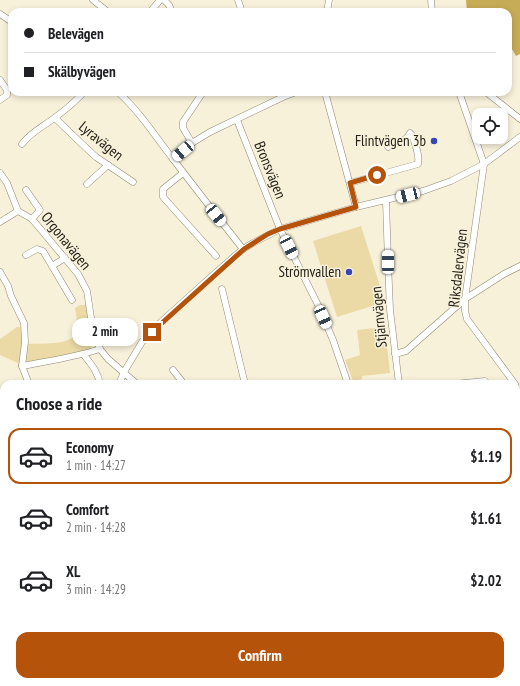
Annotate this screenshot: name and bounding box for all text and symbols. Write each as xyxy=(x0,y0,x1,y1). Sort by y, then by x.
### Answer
text: Belevägen xyxy=(48,24,104,43)
text: Skälbyvägen xyxy=(48,62,116,81)
map controls xyxy=(472,108,508,144)
button: locate xyxy=(472,108,508,144)
street label: Lyravägen xyxy=(75,117,127,164)
place label: Flintvägen 3b xyxy=(355,131,426,150)
marker: Flintvägen 3b xyxy=(429,136,439,146)
street label: Bronsvägen xyxy=(250,138,291,201)
car xyxy=(170,139,196,163)
route start xyxy=(368,166,386,184)
car xyxy=(395,186,421,204)
car xyxy=(204,202,228,228)
street label: Orgonavägen xyxy=(37,208,95,273)
street label: Riksdalervägen xyxy=(444,228,471,308)
car xyxy=(278,234,300,260)
car xyxy=(382,250,394,274)
place label: Strömvallen xyxy=(279,262,341,281)
marker: Strömvallen xyxy=(344,267,354,277)
street label: Stjärnvägen xyxy=(366,286,391,349)
car xyxy=(313,304,333,330)
callout: 2 min xyxy=(72,318,138,346)
text: 2 min xyxy=(92,323,118,340)
route end xyxy=(143,323,161,341)
text: Choose a ride xyxy=(16,392,102,415)
icon: car xyxy=(18,438,54,474)
text: Economy xyxy=(66,438,114,457)
text: $1.19 xyxy=(470,447,502,466)
text: 1 min · 14:27 xyxy=(66,457,126,474)
icon: car xyxy=(18,500,54,536)
text: Comfort xyxy=(66,500,109,519)
text: $1.61 xyxy=(470,509,502,528)
text: 2 min · 14:28 xyxy=(66,519,126,536)
icon: car xyxy=(18,562,54,598)
text: XL xyxy=(66,562,80,581)
text: $2.02 xyxy=(470,571,502,590)
text: 3 min · 14:29 xyxy=(66,581,126,598)
button: Confirm xyxy=(16,632,504,678)

